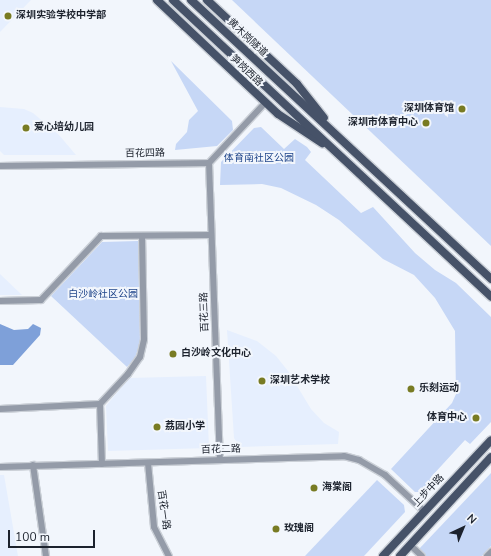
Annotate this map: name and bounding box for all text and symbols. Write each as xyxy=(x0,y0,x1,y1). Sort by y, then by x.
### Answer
place label: 深圳实验学校中学部 xyxy=(16,10,106,22)
marker: 深圳实验学校中学部 xyxy=(3,11,13,21)
street label: 黄木岗隧道 xyxy=(225,17,269,59)
street label: 笋岗西路 xyxy=(227,53,265,89)
place label: 深圳体育馆 xyxy=(404,103,454,115)
marker: 深圳体育馆 xyxy=(457,104,467,114)
place label: 深圳市体育中心 xyxy=(348,117,418,129)
marker: 深圳市体育中心 xyxy=(421,118,431,128)
place label: 爱心培幼儿园 xyxy=(34,122,94,134)
marker: 爱心培幼儿园 xyxy=(21,123,31,133)
street label: 百花四路 xyxy=(125,148,165,160)
park label: 体育南社区公园 xyxy=(224,153,294,165)
park label: 白沙岭社区公园 xyxy=(68,289,138,301)
street label: 百花三路 xyxy=(198,292,212,332)
place label: 白沙岭文化中心 xyxy=(181,348,251,360)
marker: 白沙岭文化中心 xyxy=(168,349,178,359)
place label: 深圳艺术学校 xyxy=(270,375,330,387)
marker: 深圳艺术学校 xyxy=(257,376,267,386)
place label: 乐刻运动 xyxy=(419,383,459,395)
marker: 乐刻运动 xyxy=(406,384,416,394)
place label: 体育中心 xyxy=(427,412,467,424)
marker: 体育中心 xyxy=(470,412,482,424)
place label: 荔园小学 xyxy=(165,421,205,433)
marker: 荔园小学 xyxy=(152,422,162,432)
street label: 百花二路 xyxy=(201,443,241,457)
street label: 上步中路 xyxy=(411,472,447,510)
place label: 海棠阁 xyxy=(322,482,352,494)
marker: 海棠阁 xyxy=(309,483,319,493)
street label: 百花一路 xyxy=(154,489,172,531)
north arrow xyxy=(443,508,483,548)
text: N xyxy=(464,511,480,527)
scale bar xyxy=(10,522,97,548)
place label: 玫瑰阁 xyxy=(284,523,314,535)
marker: 玫瑰阁 xyxy=(271,524,281,534)
text: 100 m xyxy=(15,529,50,545)

